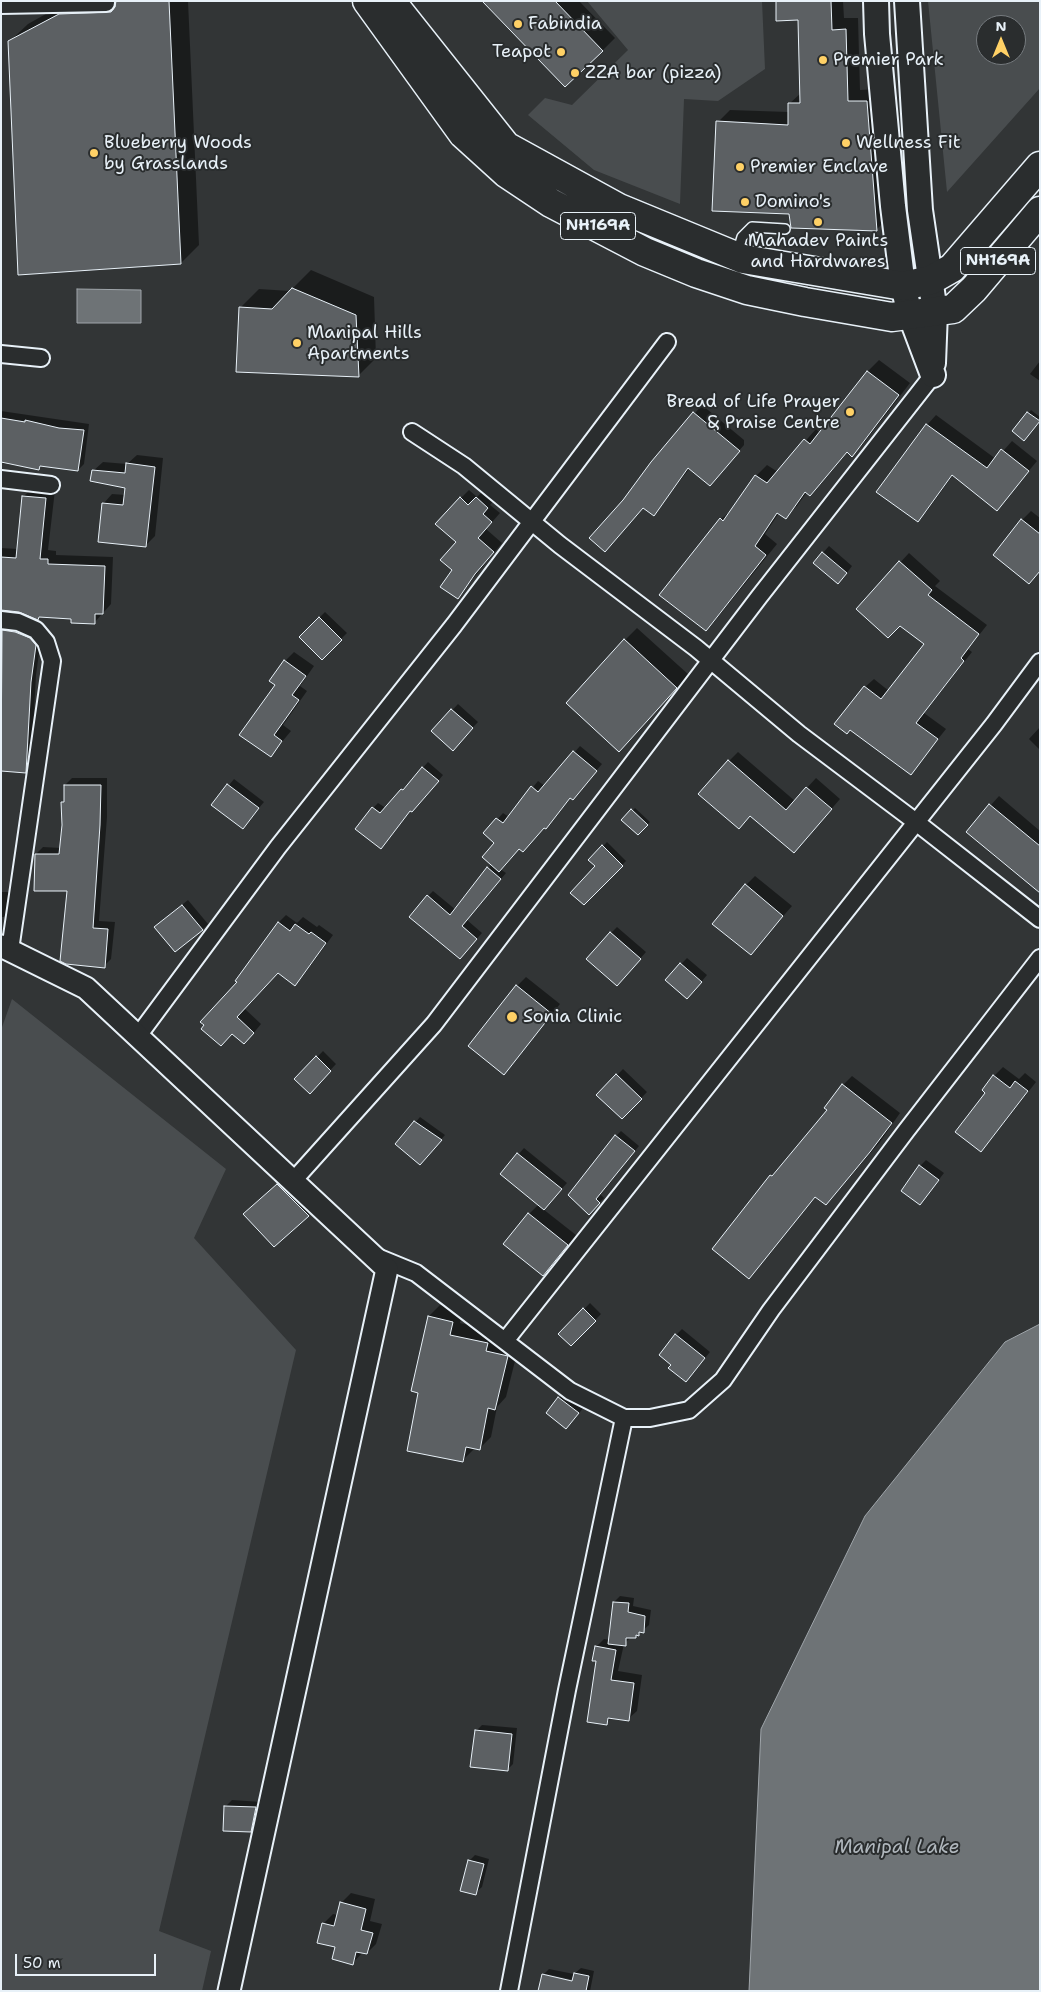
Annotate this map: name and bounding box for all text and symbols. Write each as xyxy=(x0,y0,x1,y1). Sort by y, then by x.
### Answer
place label: Fabindia xyxy=(528,13,602,35)
north arrow xyxy=(976,15,1026,65)
text: N xyxy=(995,17,1007,35)
marker: Fabindia xyxy=(512,18,524,30)
place label: Teapot xyxy=(492,41,551,63)
marker: Teapot xyxy=(555,46,567,58)
place label: Premier Park xyxy=(833,49,944,71)
marker: Premier Park xyxy=(817,54,829,66)
place label: ZZA bar (pizza) xyxy=(585,62,721,84)
marker: ZZA bar (pizza) xyxy=(569,67,581,79)
place label: Blueberry Woods by Grasslands xyxy=(104,132,252,174)
place label: Wellness Fit xyxy=(856,132,961,154)
marker: Wellness Fit xyxy=(840,137,852,149)
marker: Blueberry Woods by Grasslands xyxy=(88,147,100,159)
place label: Premier Enclave xyxy=(750,156,888,178)
marker: Premier Enclave xyxy=(734,161,746,173)
place label: Domino's xyxy=(755,191,831,213)
marker: Domino's xyxy=(739,196,751,208)
road number: NH169A xyxy=(560,212,636,240)
marker: Mahadev Paints and Hardwares xyxy=(812,216,824,228)
place label: Mahadev Paints and Hardwares xyxy=(748,230,888,272)
road number: NH169A xyxy=(960,248,1036,274)
place label: Manipal Hills Apartments xyxy=(307,322,422,364)
marker: Manipal Hills Apartments xyxy=(291,337,303,349)
place label: Bread of Life Prayer & Praise Centre xyxy=(666,391,840,434)
marker: Bread of Life Prayer & Praise Centre xyxy=(844,406,856,418)
place label: Sonia Clinic xyxy=(523,1006,622,1028)
marker: Sonia Clinic xyxy=(505,1010,519,1024)
water label: Manipal Lake xyxy=(834,1837,960,1859)
scale bar xyxy=(18,1944,159,1976)
text: 50 m xyxy=(23,1953,61,1973)

